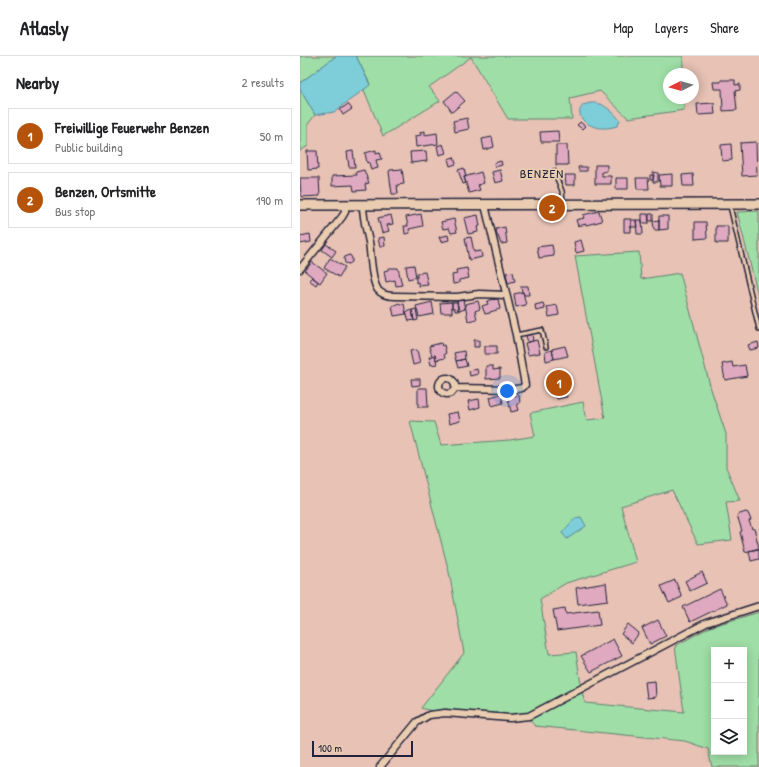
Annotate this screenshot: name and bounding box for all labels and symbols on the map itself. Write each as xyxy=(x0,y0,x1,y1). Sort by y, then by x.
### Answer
north arrow xyxy=(663,68,699,104)
district label: BENZEN xyxy=(520,164,564,182)
pin: 2 xyxy=(539,193,565,223)
pin: 1 xyxy=(546,368,572,398)
your location xyxy=(497,381,517,401)
scale bar xyxy=(312,739,413,758)

